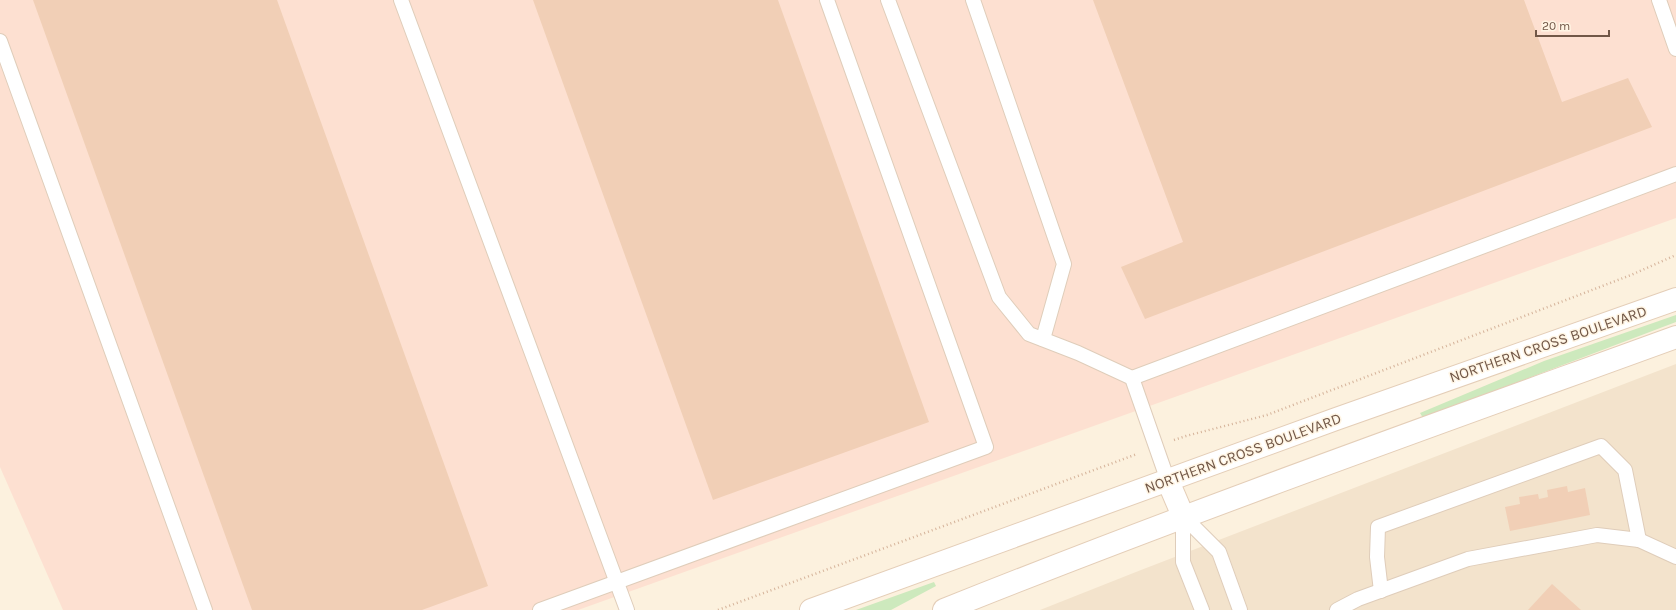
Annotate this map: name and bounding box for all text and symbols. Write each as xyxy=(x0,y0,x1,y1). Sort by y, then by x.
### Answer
scale bar xyxy=(1536,12,1609,38)
text: 20 m xyxy=(1542,19,1570,33)
street label: NORTHERN CROSS BOULEVARD xyxy=(1447,302,1649,386)
street label: NORTHERN CROSS BOULEVARD xyxy=(1142,409,1344,497)

